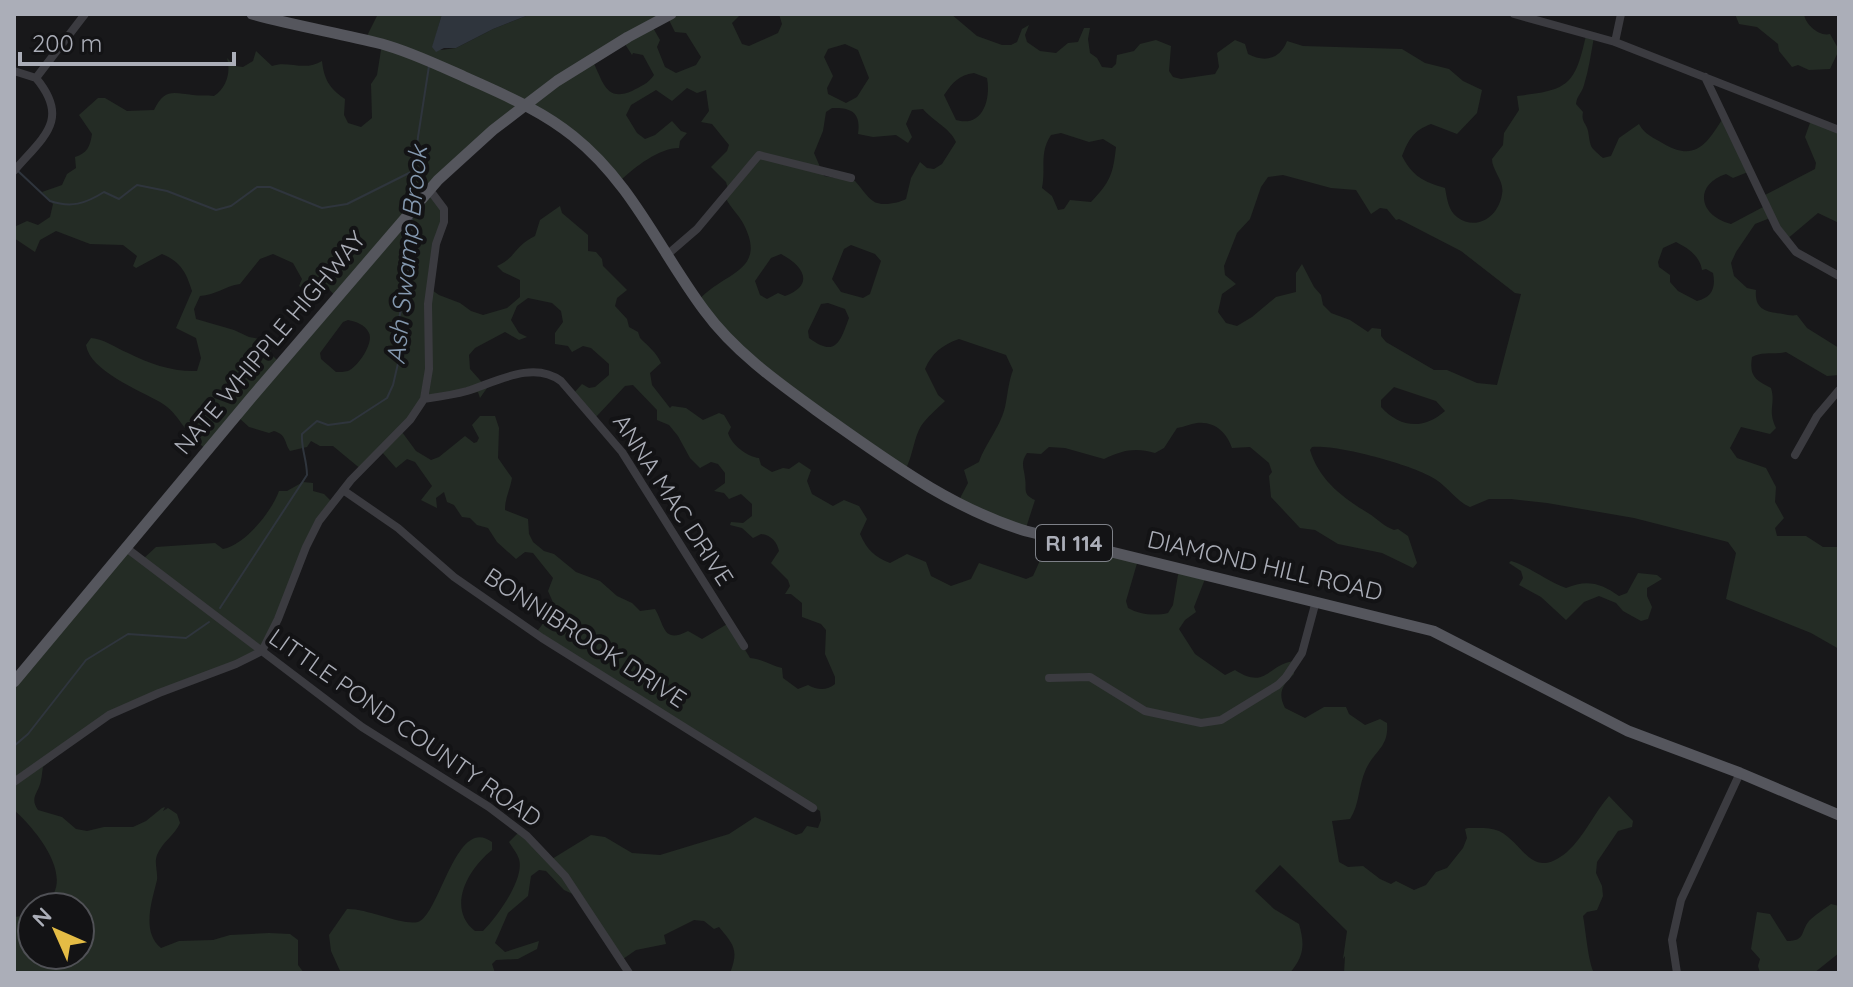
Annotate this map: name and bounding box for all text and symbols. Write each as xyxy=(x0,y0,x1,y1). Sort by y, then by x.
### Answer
scale bar xyxy=(20,16,234,66)
text: 200 m xyxy=(32,28,102,58)
water label: Ash Swamp Brook xyxy=(379,142,435,366)
street label: NATE WHIPPLE HIGHWAY xyxy=(167,225,371,460)
street label: ANNA MAC DRIVE xyxy=(607,408,741,591)
street label: DIAMOND HILL ROAD xyxy=(1145,523,1386,607)
road number: RI 114 xyxy=(1036,525,1112,561)
street label: BONNIBROOK DRIVE xyxy=(479,561,692,714)
street label: LITTLE POND COUNTY ROAD xyxy=(264,622,548,833)
north arrow xyxy=(16,891,96,971)
text: N xyxy=(26,901,57,932)

